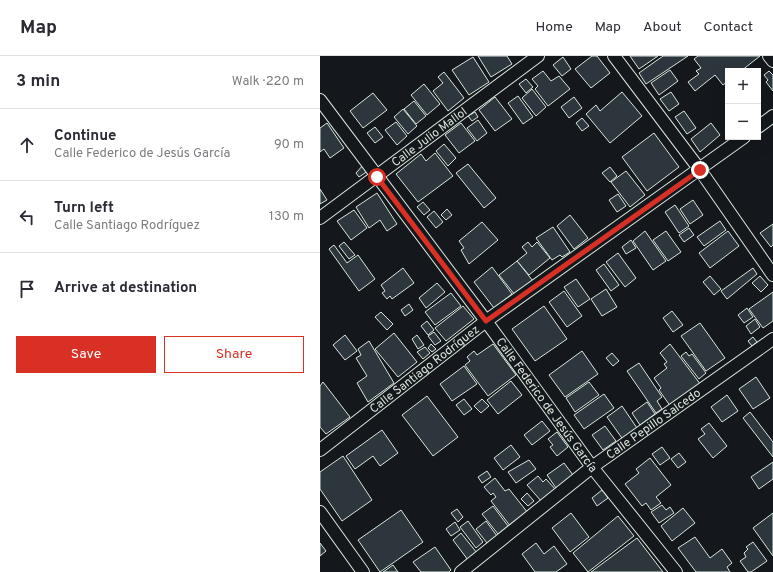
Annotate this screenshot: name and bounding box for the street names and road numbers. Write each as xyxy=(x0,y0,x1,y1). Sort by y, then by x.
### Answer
street label: Calle Julio Mallol xyxy=(389,104,471,171)
street label: Calle Santiago Rodríguez xyxy=(367,322,483,418)
street label: Calle Federico de Jesús García xyxy=(492,335,600,476)
street label: Calle Pepillo Salcedo xyxy=(603,385,705,463)

